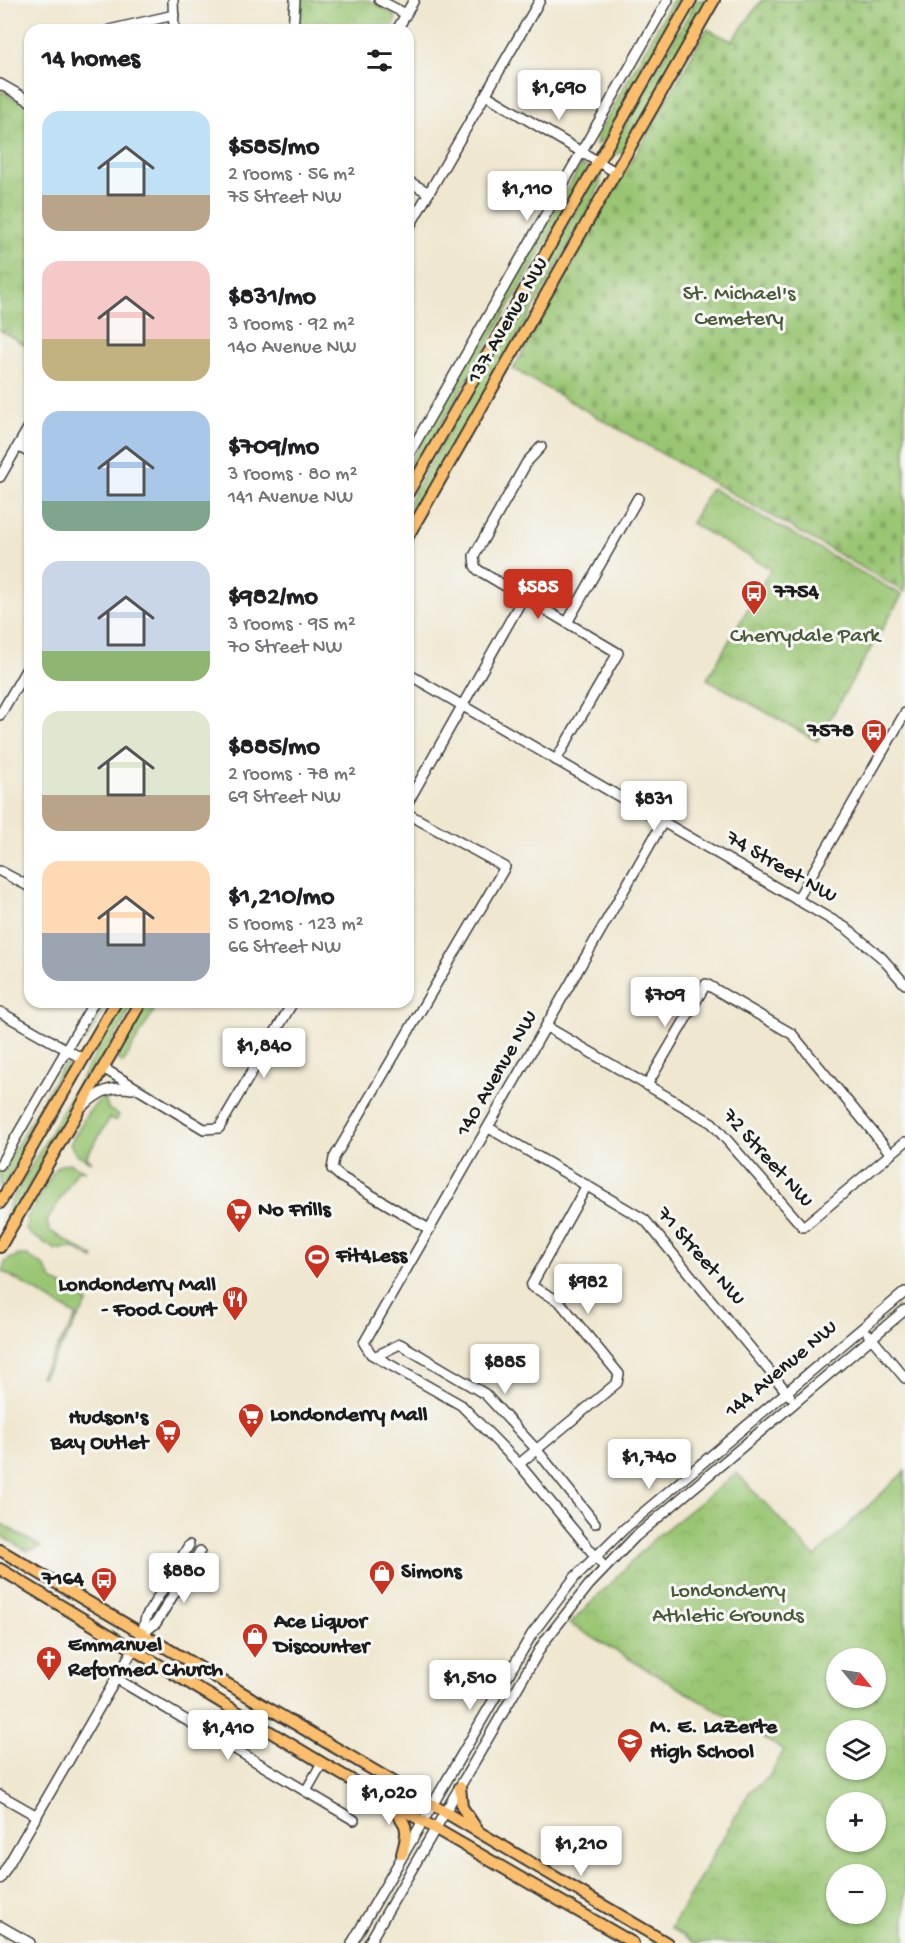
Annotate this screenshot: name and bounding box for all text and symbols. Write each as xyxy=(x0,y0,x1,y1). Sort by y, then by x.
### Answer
icon: filters xyxy=(363,44,396,77)
text: 14 homes xyxy=(42,45,140,76)
pin: $1,690 xyxy=(510,70,608,121)
text: $1,690 xyxy=(532,78,586,101)
text: $585/mo xyxy=(228,133,319,164)
icon: home xyxy=(90,135,162,207)
text: 2 rooms · 56 m² xyxy=(228,164,355,187)
pin: $1,110 xyxy=(478,171,576,222)
text: $1,110 xyxy=(502,179,552,202)
text: 75 Street NW xyxy=(228,187,342,210)
street label: 137 Avenue NW xyxy=(462,253,556,390)
park label: St. Michael's Cemetery xyxy=(683,282,796,333)
text: $831/mo xyxy=(228,283,316,314)
icon: home xyxy=(90,285,162,357)
text: 3 rooms · 92 m² xyxy=(228,314,355,337)
text: 140 Avenue NW xyxy=(228,337,357,360)
text: $709/mo xyxy=(228,433,319,464)
icon: home xyxy=(90,435,162,507)
text: 3 rooms · 80 m² xyxy=(228,464,357,487)
text: 141 Avenue NW xyxy=(228,487,353,510)
pin: $585 xyxy=(502,569,574,620)
text: $585 xyxy=(518,577,558,600)
bus stop icon: 7754 xyxy=(739,578,769,616)
place label: 7754 xyxy=(773,580,819,606)
text: $982/mo xyxy=(228,583,318,614)
icon: home xyxy=(90,585,162,657)
text: 3 rooms · 95 m² xyxy=(228,614,356,637)
park label: Cherrydale Park xyxy=(730,624,882,650)
text: 70 Street NW xyxy=(228,637,343,660)
bus stop icon: 7578 xyxy=(859,717,889,755)
place label: 7578 xyxy=(806,719,854,745)
text: $885/mo xyxy=(228,733,320,764)
icon: home xyxy=(90,735,162,807)
text: 2 rooms · 78 m² xyxy=(228,764,356,787)
pin: $831 xyxy=(618,781,690,832)
text: 69 Street NW xyxy=(228,787,341,810)
text: $831 xyxy=(635,789,673,812)
street label: 74 Street NW xyxy=(720,825,841,910)
text: $1,210/mo xyxy=(228,883,335,914)
icon: home xyxy=(90,885,162,957)
text: 5 rooms · 123 m² xyxy=(228,914,364,937)
text: 66 Street NW xyxy=(228,937,341,960)
pin: $709 xyxy=(629,977,701,1028)
text: $709 xyxy=(645,985,685,1008)
street label: 140 Avenue NW xyxy=(451,1006,545,1143)
pin: $1,840 xyxy=(215,1028,313,1079)
text: $1,840 xyxy=(236,1036,292,1059)
street label: 72 Street NW xyxy=(715,1103,818,1214)
supermarket icon: No Frills xyxy=(224,1196,254,1234)
place label: No Frills xyxy=(258,1198,333,1224)
street label: 71 Street NW xyxy=(649,1201,750,1312)
sports icon: Fit4Less xyxy=(302,1242,332,1280)
place label: Fit4Less xyxy=(335,1244,409,1270)
pin: $982 xyxy=(552,1264,624,1315)
text: $982 xyxy=(568,1272,608,1295)
place label: Londonderry Mall - Food Court xyxy=(58,1273,218,1324)
restaurant icon: Londonderry Mall - Food Court xyxy=(220,1284,250,1322)
street label: 144 Avenue NW xyxy=(719,1315,844,1425)
pin: $885 xyxy=(469,1344,541,1395)
text: $885 xyxy=(484,1352,526,1375)
supermarket icon: Londonderry Mall xyxy=(236,1401,266,1439)
place label: Londonderry Mall xyxy=(270,1403,428,1429)
place label: Hudson's Bay Outlet xyxy=(50,1406,150,1457)
supermarket icon: Hudson's Bay Outlet xyxy=(153,1417,183,1455)
pin: $1,740 xyxy=(600,1439,698,1490)
text: $1,740 xyxy=(622,1447,676,1470)
pin: $880 xyxy=(148,1553,220,1604)
shop icon: Simons xyxy=(367,1558,397,1596)
place label: Simons xyxy=(401,1560,463,1586)
text: $880 xyxy=(163,1561,205,1584)
bus stop icon: 7164 xyxy=(89,1565,119,1603)
place label: 7164 xyxy=(41,1567,85,1593)
park label: Londonderry Athletic Grounds xyxy=(652,1579,805,1630)
place label: Ace Liquor Discounter xyxy=(272,1610,371,1661)
shop icon: Ace Liquor Discounter xyxy=(240,1621,270,1659)
place label: Emmanuel Reformed Church xyxy=(67,1633,223,1684)
church icon: Emmanuel Reformed Church xyxy=(34,1644,64,1682)
north arrow xyxy=(826,1648,886,1708)
map controls xyxy=(826,1648,886,1924)
pin: $1,510 xyxy=(421,1660,519,1711)
text: $1,510 xyxy=(443,1668,497,1691)
pin: $1,410 xyxy=(179,1710,277,1761)
place label: M. E. LaZerte High School xyxy=(650,1715,778,1766)
text: $1,410 xyxy=(202,1718,254,1741)
button: layers xyxy=(826,1720,886,1780)
school or university icon: M. E. LaZerte High School xyxy=(615,1726,645,1764)
pin: $1,020 xyxy=(340,1775,438,1826)
text: $1,020 xyxy=(361,1783,417,1806)
button: + xyxy=(826,1792,886,1852)
pin: $1,210 xyxy=(532,1826,630,1877)
text: $1,210 xyxy=(555,1834,607,1857)
button: − xyxy=(826,1864,886,1924)

